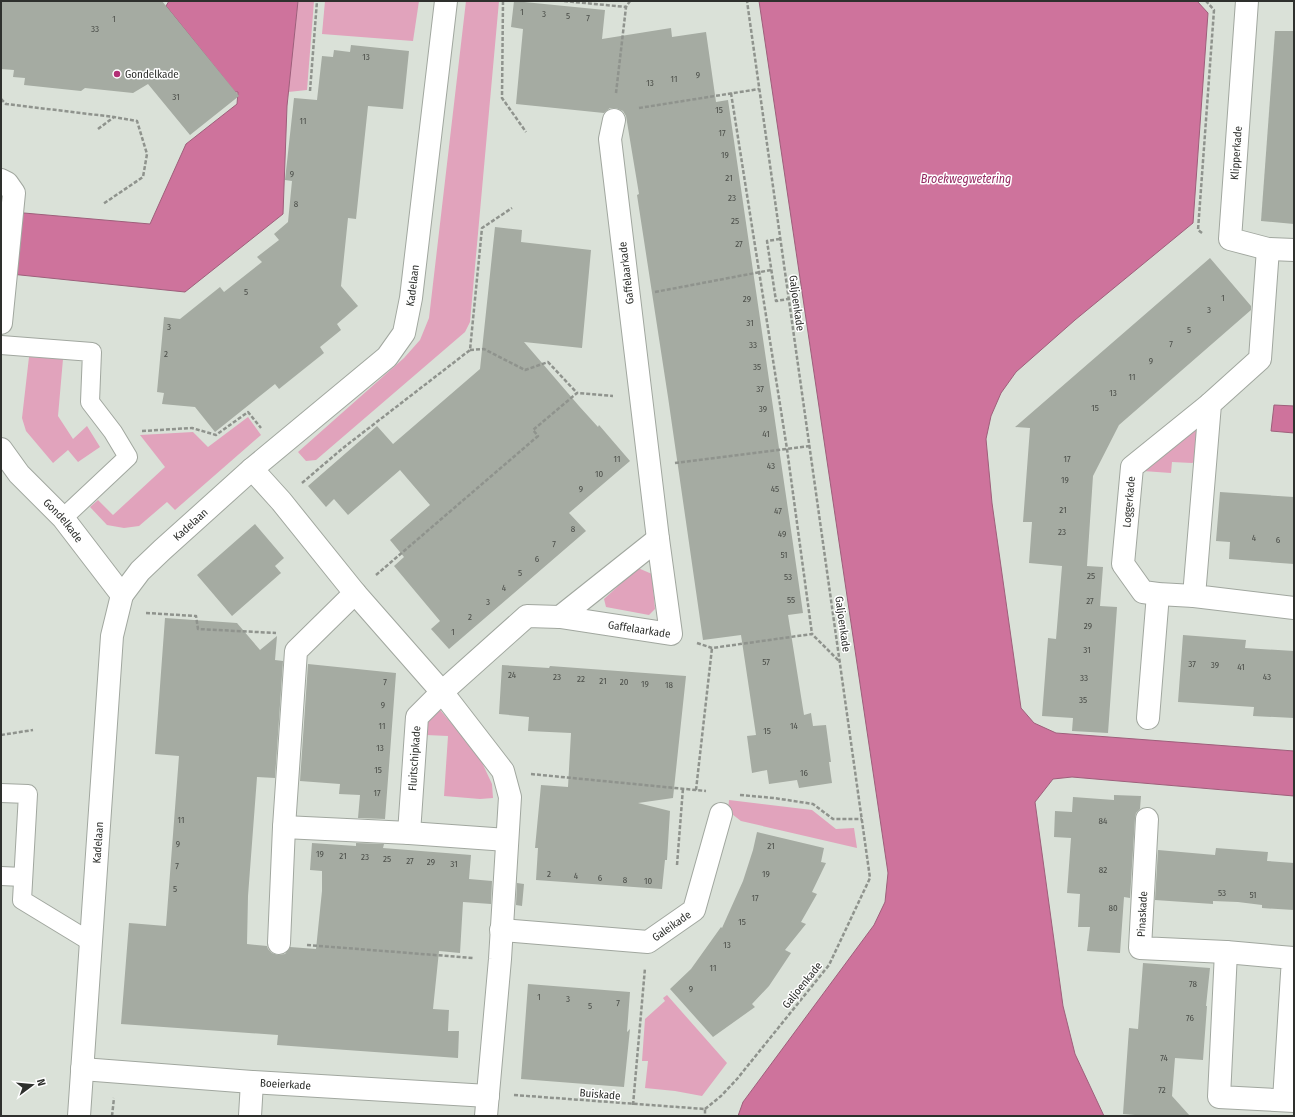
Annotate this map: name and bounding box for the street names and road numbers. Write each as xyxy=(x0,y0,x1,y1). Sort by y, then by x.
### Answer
street label: Klipperkade xyxy=(1228,126,1245,181)
street label: Gaffelaarkade xyxy=(616,241,637,305)
street label: Kadelaan xyxy=(403,264,422,308)
street label: Galjoenkade xyxy=(786,274,807,332)
street label: Loggerkade xyxy=(1120,476,1138,528)
street label: Gondelkade xyxy=(40,496,85,545)
street label: Kadelaan xyxy=(171,506,211,544)
street label: Galjoenkade xyxy=(832,595,853,653)
street label: Gaffelaarkade xyxy=(607,618,671,641)
street label: Fluitschipkade xyxy=(406,725,423,791)
street label: Kadelaan xyxy=(90,821,106,864)
street label: Pinaskade xyxy=(1135,891,1150,937)
street label: Galeikade xyxy=(650,908,694,944)
street label: Galjoenkade xyxy=(780,959,825,1011)
street label: Boeierkade xyxy=(260,1076,311,1092)
street label: Buiskade xyxy=(579,1086,621,1103)

